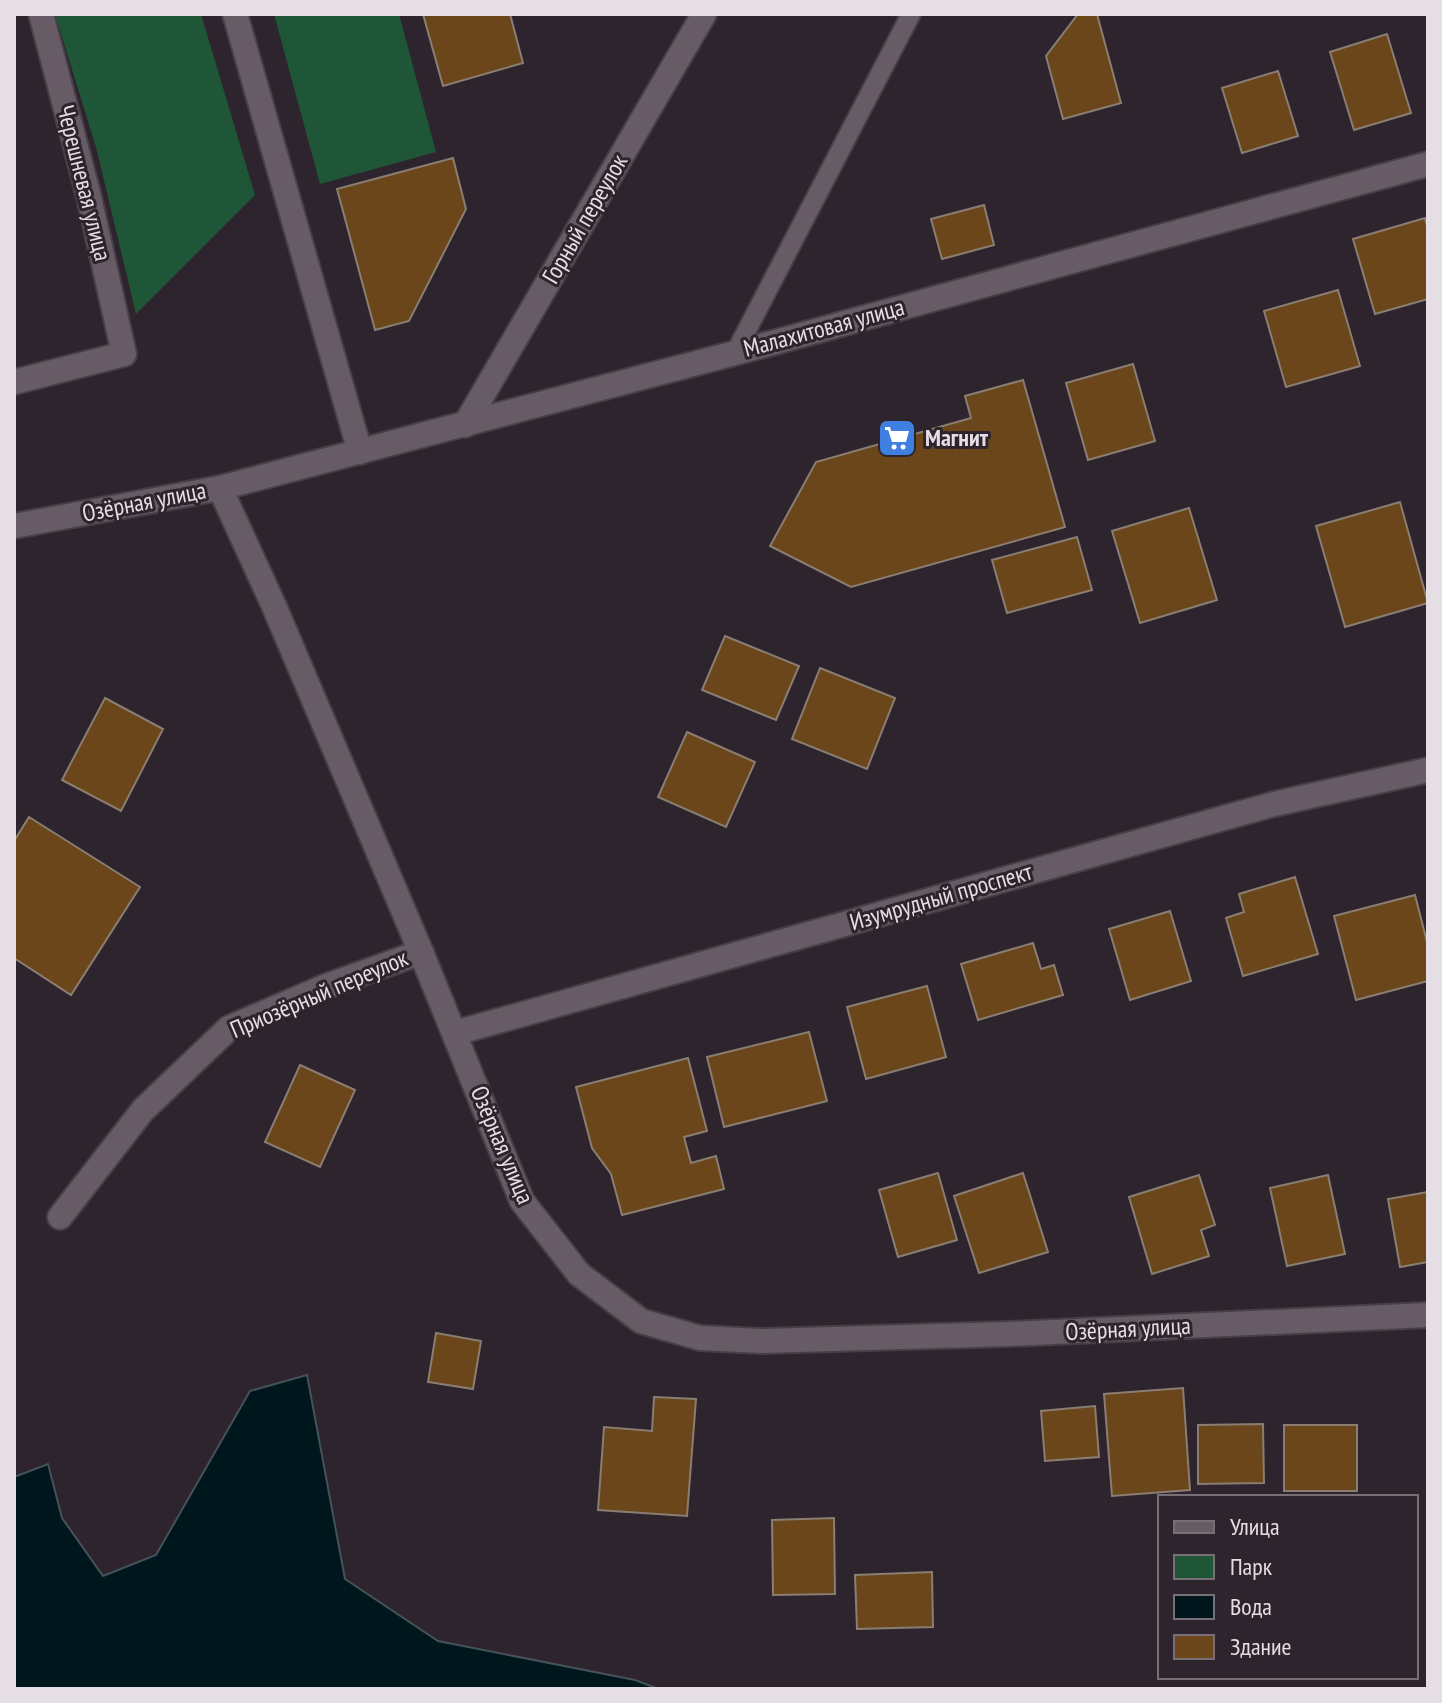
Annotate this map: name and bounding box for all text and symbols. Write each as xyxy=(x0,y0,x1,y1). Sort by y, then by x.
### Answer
street label: Черешневая улица xyxy=(50,102,119,264)
street label: Горный переулок xyxy=(535,148,634,289)
street label: Малахитовая улица xyxy=(740,291,908,364)
supermarket icon: Магнит xyxy=(876,417,918,459)
place label: Магнит xyxy=(925,422,989,453)
street label: Озёрная улица xyxy=(79,474,208,529)
street label: Изумрудный проспект xyxy=(846,856,1036,937)
street label: Приозёрный переулок xyxy=(225,942,413,1045)
street label: Озёрная улица xyxy=(464,1081,541,1209)
street label: Озёрная улица xyxy=(1065,1310,1191,1347)
legend xyxy=(1158,1495,1418,1679)
text: Улица xyxy=(1230,1511,1280,1542)
text: Парк xyxy=(1230,1551,1273,1582)
text: Вода xyxy=(1230,1591,1272,1622)
text: Здание xyxy=(1230,1631,1291,1662)

